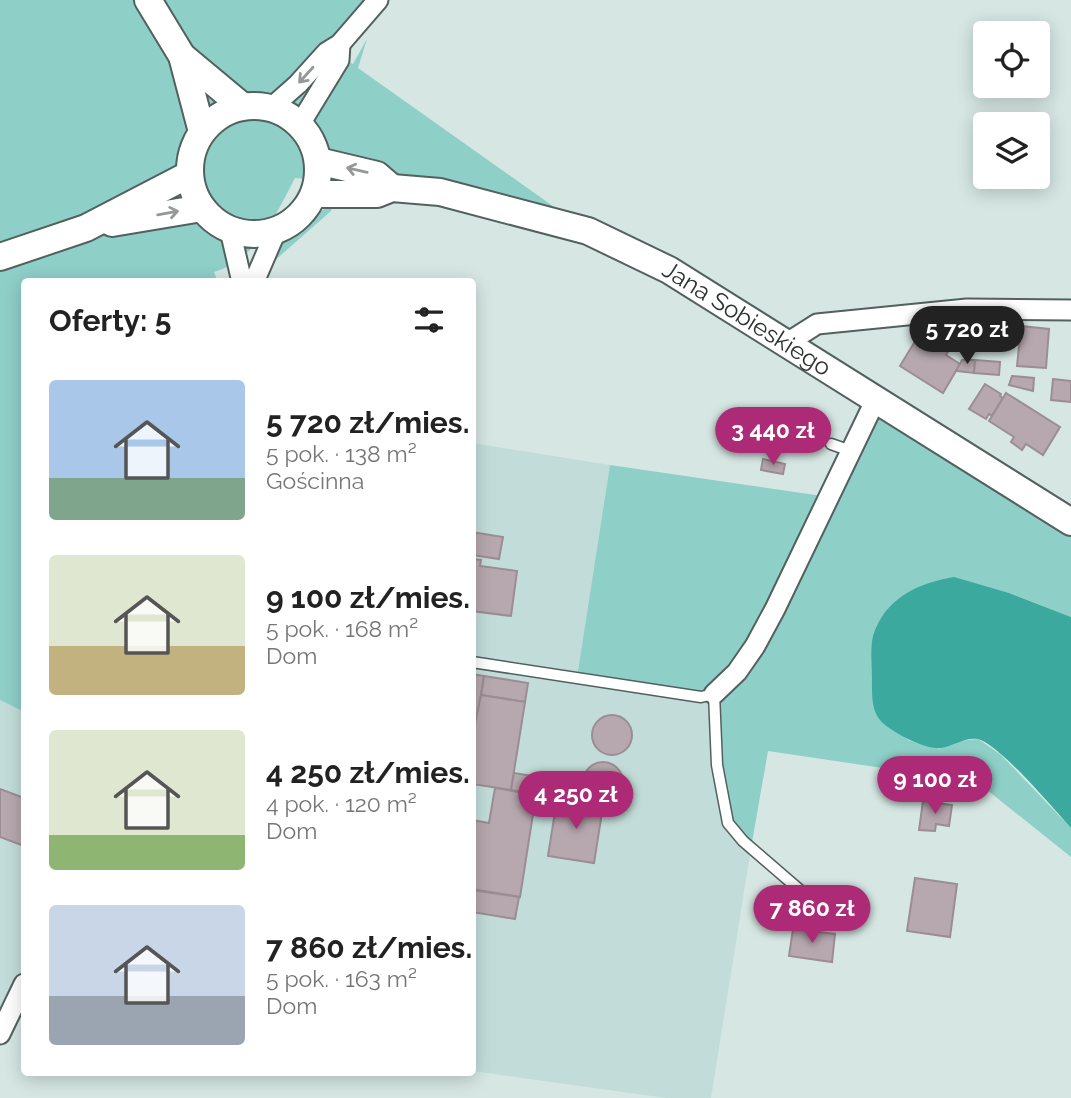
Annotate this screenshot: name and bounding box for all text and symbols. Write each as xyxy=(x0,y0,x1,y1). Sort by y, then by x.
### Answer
map controls xyxy=(973,21,1050,189)
button: locate xyxy=(973,21,1050,98)
one-way arrow xyxy=(298,66,314,84)
button: layers xyxy=(973,112,1050,189)
one-way arrow xyxy=(346,163,369,177)
one-way arrow xyxy=(156,206,179,220)
street label: Jana Sobieskiego xyxy=(657,255,837,382)
icon: filters xyxy=(410,301,448,339)
text: Oferty: 5 xyxy=(49,303,171,338)
pin: 5 720 zł xyxy=(895,306,1039,366)
text: 5 720 zł xyxy=(925,315,1009,342)
text: 5 720 zł/mies. xyxy=(266,405,469,440)
pin: 3 440 zł xyxy=(701,407,845,467)
icon: home xyxy=(105,408,189,492)
text: 3 440 zł xyxy=(731,416,815,443)
text: 5 pok. · 138 m² xyxy=(266,440,417,467)
text: Gościnna xyxy=(266,467,364,494)
text: 9 100 zł/mies. xyxy=(266,580,470,615)
icon: home xyxy=(105,583,189,667)
text: 5 pok. · 168 m² xyxy=(266,615,418,642)
text: Dom xyxy=(266,642,317,669)
text: 4 250 zł/mies. xyxy=(266,755,470,790)
pin: 9 100 zł xyxy=(863,756,1007,816)
icon: home xyxy=(105,758,189,842)
text: 9 100 zł xyxy=(893,765,977,792)
pin: 4 250 zł xyxy=(504,772,648,831)
text: 4 250 zł xyxy=(534,780,618,807)
text: 4 pok. · 120 m² xyxy=(266,790,417,817)
text: Dom xyxy=(266,817,317,844)
pin: 7 860 zł xyxy=(740,886,884,945)
text: 7 860 zł xyxy=(769,894,855,921)
text: 7 860 zł/mies. xyxy=(266,930,472,965)
icon: home xyxy=(105,933,189,1017)
text: 5 pok. · 163 m² xyxy=(266,965,417,992)
text: Dom xyxy=(266,992,317,1019)

